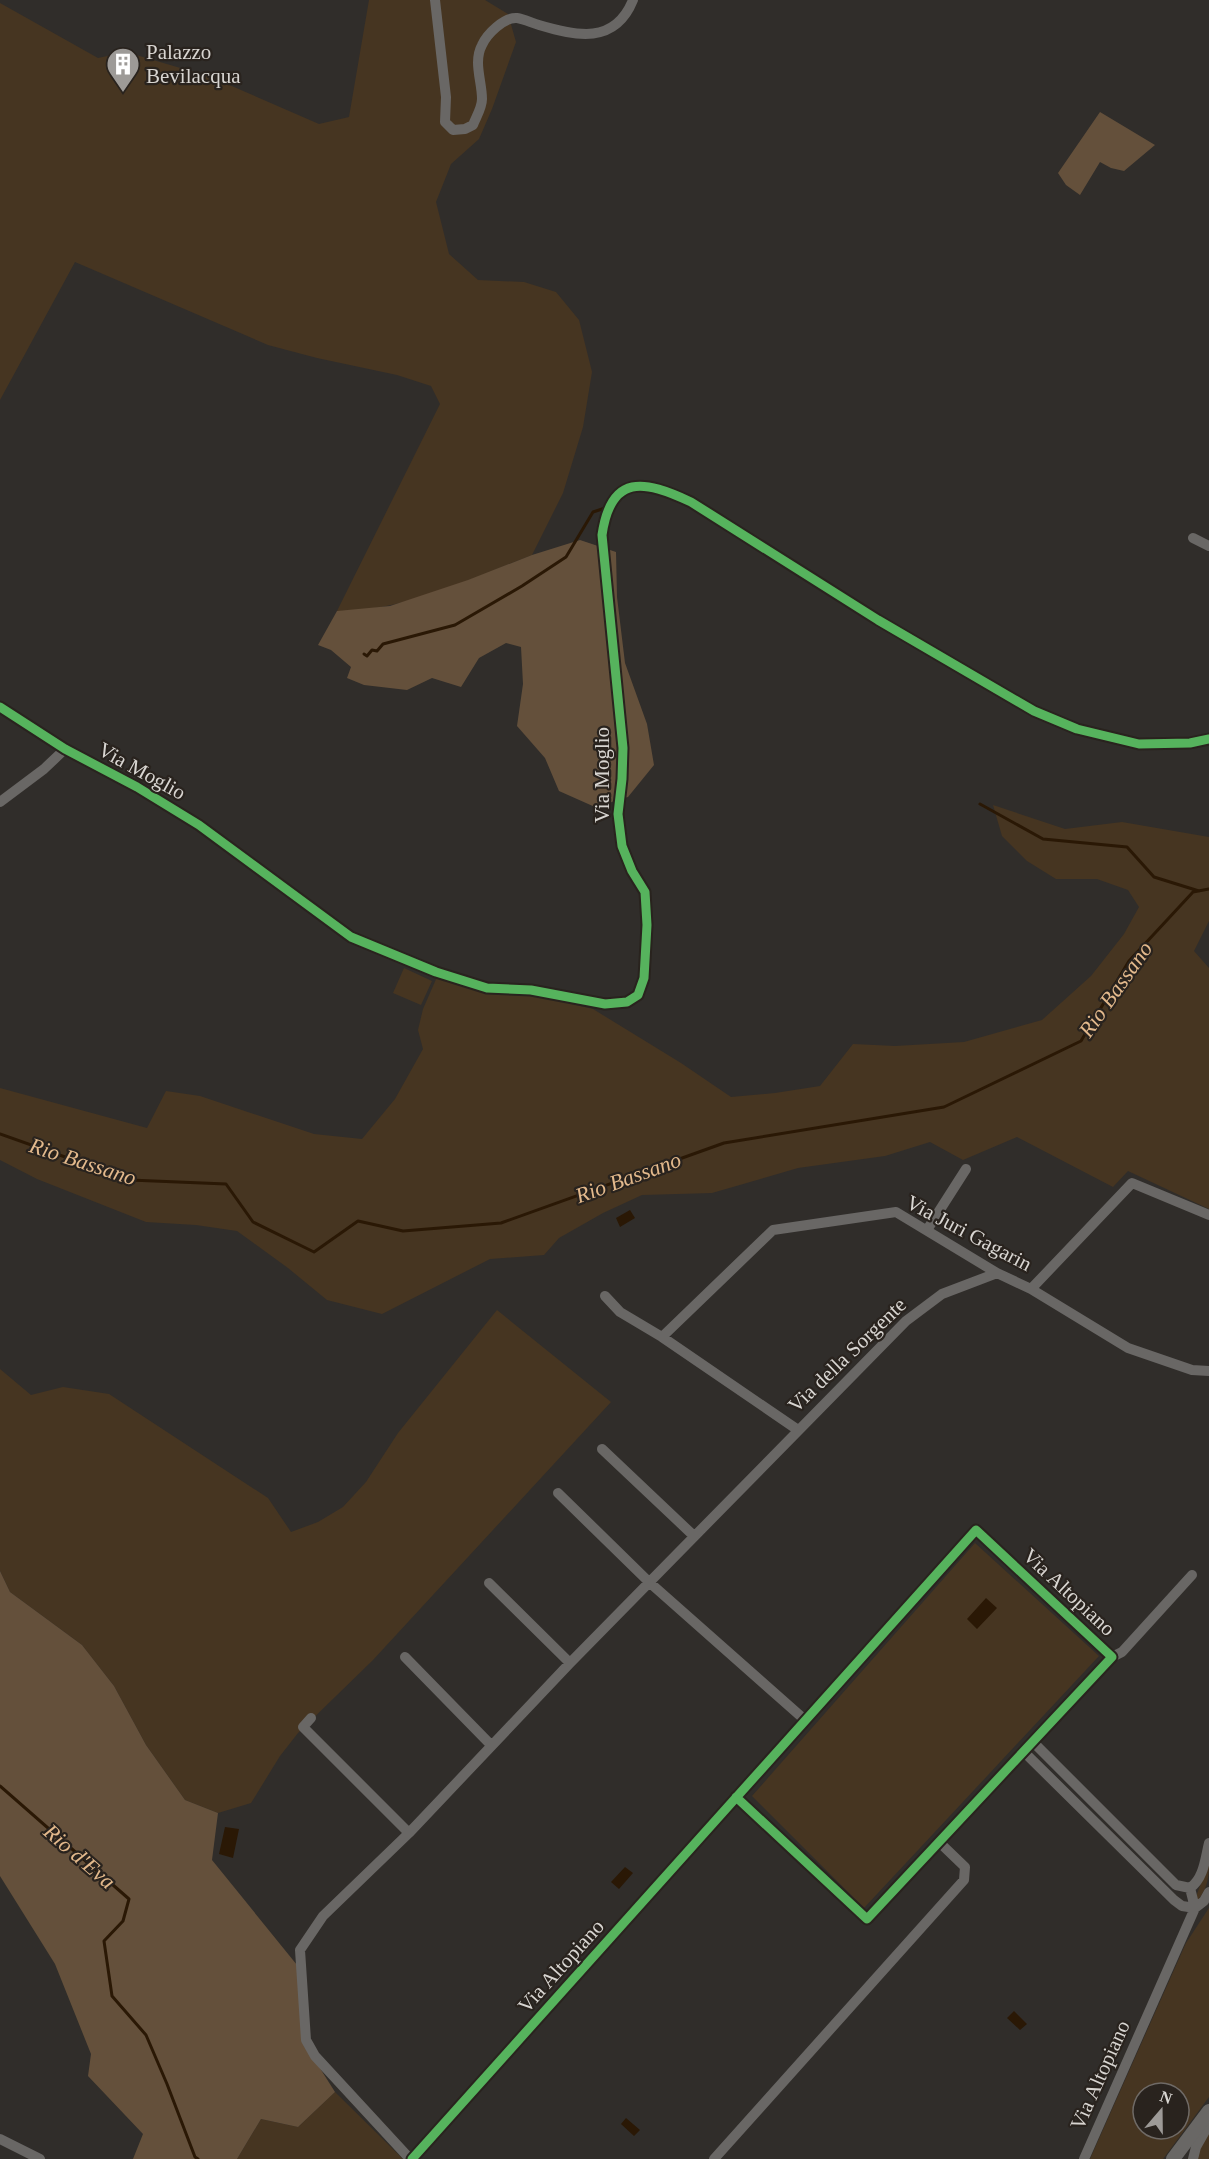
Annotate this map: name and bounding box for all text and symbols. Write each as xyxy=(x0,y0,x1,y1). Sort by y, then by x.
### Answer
place label: Palazzo Bevilacqua xyxy=(146,40,241,88)
building icon: Palazzo Bevilacqua xyxy=(105,46,141,93)
street label: Via Moglio xyxy=(590,727,614,823)
street label: Via Moglio xyxy=(94,737,190,805)
water label: Rio Bassano xyxy=(1073,937,1157,1043)
water label: Rio Bassano xyxy=(25,1132,139,1190)
water label: Rio Bassano xyxy=(571,1147,684,1208)
street label: Via Juri Gagarin xyxy=(902,1190,1036,1276)
street label: Via della Sorgente xyxy=(783,1293,911,1417)
street label: Via Altopiano xyxy=(1018,1543,1120,1641)
water label: Rio d'Eva xyxy=(38,1818,120,1894)
street label: Via Altopiano xyxy=(513,1914,609,2018)
street label: Via Altopiano xyxy=(1065,2017,1135,2133)
north arrow xyxy=(1131,2081,1191,2141)
text: N xyxy=(1158,2087,1175,2107)

